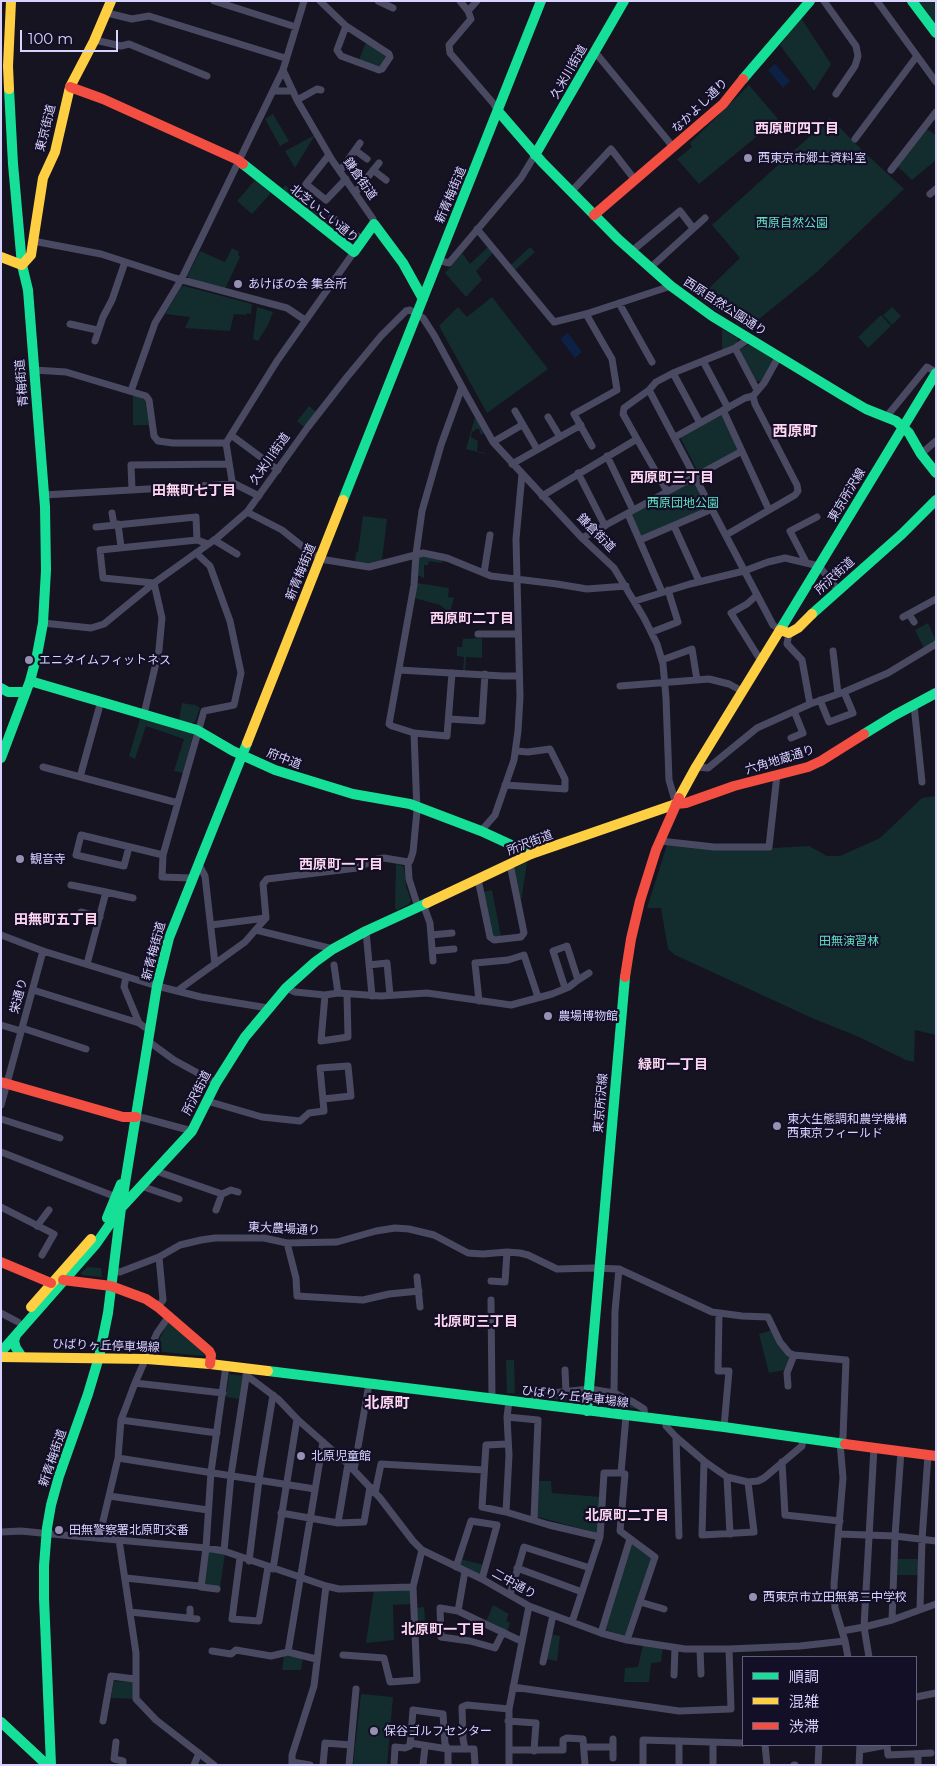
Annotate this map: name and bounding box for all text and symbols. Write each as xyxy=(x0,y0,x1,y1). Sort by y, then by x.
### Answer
scale bar xyxy=(22,20,120,52)
text: 100 m xyxy=(28,29,73,48)
street label: 久米川街道 xyxy=(548,42,590,102)
street label: なかよし通り xyxy=(669,76,731,136)
street label: 東京街道 xyxy=(33,103,59,153)
district label: 西原町四丁目 xyxy=(755,121,839,137)
place label: 西東京市郷土資料室 xyxy=(758,151,866,165)
marker: 西東京市郷土資料室 xyxy=(742,152,754,164)
street label: 鎌倉街道 xyxy=(340,155,380,203)
street label: 新青梅街道 xyxy=(433,165,469,225)
street label: 北芝いこい通り xyxy=(287,182,361,246)
park label: 西原自然公園 xyxy=(756,216,828,230)
street label: 西原自然公園通り xyxy=(681,275,769,339)
place label: あけぼの会 集会所 xyxy=(248,277,347,291)
marker: あけぼの会 集会所 xyxy=(232,278,244,290)
street label: 青梅街道 xyxy=(13,358,31,408)
district label: 西原町 xyxy=(773,423,817,441)
street label: 久米川街道 xyxy=(247,430,293,488)
street label: 東京所沢線 xyxy=(825,466,869,524)
district label: 西原町三丁目 xyxy=(630,470,714,486)
district label: 田無町七丁目 xyxy=(152,483,236,499)
park label: 西原団地公園 xyxy=(647,496,719,510)
street label: 鎌倉街道 xyxy=(574,511,618,555)
street label: 新青梅街道 xyxy=(283,541,319,603)
street label: 所沢街道 xyxy=(812,555,858,597)
district label: 西原町二丁目 xyxy=(430,611,514,627)
place label: エニタイムフィットネス xyxy=(39,653,171,667)
marker: エニタイムフィットネス xyxy=(23,654,35,666)
street label: 六角地蔵通り xyxy=(743,743,817,777)
street label: 府中道 xyxy=(265,746,303,772)
street label: 所沢街道 xyxy=(505,828,555,858)
place label: 観音寺 xyxy=(30,852,66,866)
marker: 観音寺 xyxy=(14,853,26,865)
district label: 西原町一丁目 xyxy=(299,857,383,873)
district label: 田無町五丁目 xyxy=(14,912,98,928)
street label: 新青梅街道 xyxy=(139,920,169,982)
park label: 田無演習林 xyxy=(819,934,879,948)
street label: 栄通り xyxy=(7,977,31,1015)
place label: 農場博物館 xyxy=(558,1009,618,1023)
marker: 農場博物館 xyxy=(542,1010,554,1022)
district label: 緑町一丁目 xyxy=(638,1057,708,1073)
street label: 所沢街道 xyxy=(180,1068,214,1118)
street label: 東京所沢線 xyxy=(591,1072,611,1134)
place label: 東大生態調和農学機構 西東京フィールド xyxy=(787,1112,907,1140)
marker: 東大生態調和農学機構 西東京フィールド xyxy=(771,1120,783,1132)
street label: 東大農場通り xyxy=(248,1220,320,1238)
district label: 北原町三丁目 xyxy=(434,1314,518,1330)
street label: ひばりヶ丘停車場線 xyxy=(52,1337,160,1355)
street label: ひばりヶ丘停車場線 xyxy=(521,1383,629,1411)
district label: 北原町 xyxy=(365,1395,409,1413)
street label: 新青梅街道 xyxy=(36,1427,70,1489)
place label: 北原児童館 xyxy=(311,1449,371,1463)
marker: 北原児童館 xyxy=(295,1450,307,1462)
district label: 北原町二丁目 xyxy=(585,1508,669,1524)
place label: 田無警察署北原町交番 xyxy=(69,1523,189,1537)
marker: 田無警察署北原町交番 xyxy=(53,1524,65,1536)
street label: 二中通り xyxy=(490,1566,538,1602)
place label: 西東京市立田無第二中学校 xyxy=(763,1590,907,1604)
marker: 西東京市立田無第二中学校 xyxy=(747,1591,759,1603)
district label: 北原町一丁目 xyxy=(401,1622,485,1638)
legend xyxy=(742,1656,917,1746)
text: 順調 xyxy=(789,1667,819,1686)
text: 混雑 xyxy=(789,1692,819,1711)
text: 渋滞 xyxy=(789,1717,819,1736)
place label: 保谷ゴルフセンター xyxy=(384,1724,492,1738)
marker: 保谷ゴルフセンター xyxy=(368,1725,380,1737)

